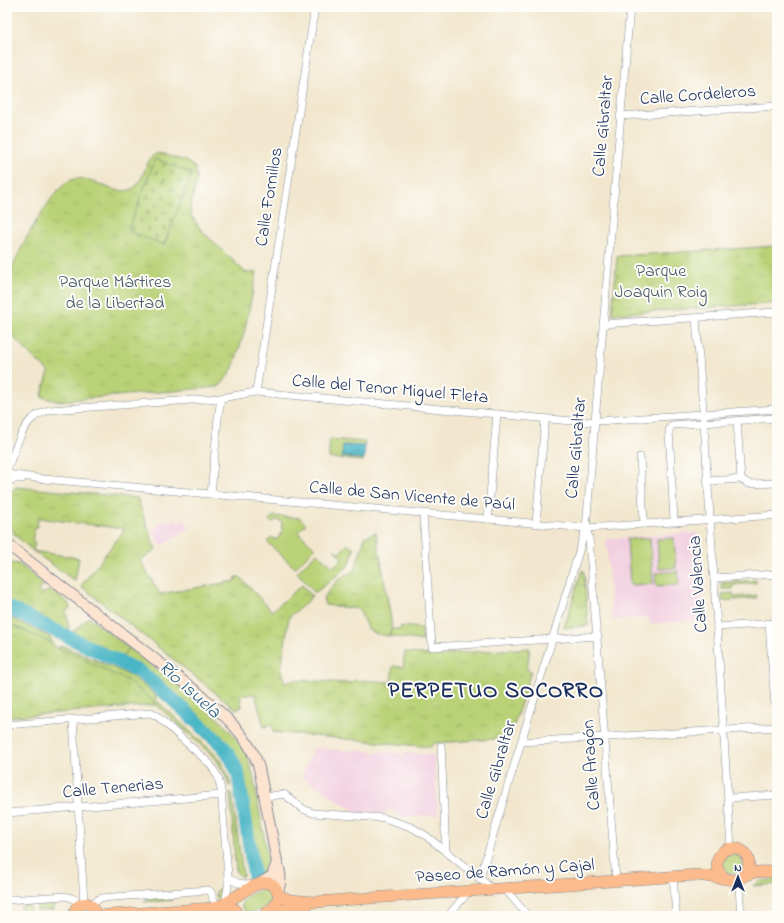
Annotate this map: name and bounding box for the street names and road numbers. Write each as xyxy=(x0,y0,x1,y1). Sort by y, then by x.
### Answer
street label: Calle Gibraltar xyxy=(587,74,621,178)
street label: Calle Cordeleros xyxy=(639,79,757,113)
street label: Calle Fornillos xyxy=(249,146,291,248)
street label: Calle del Tenor Miguel Fleta xyxy=(291,368,489,413)
street label: Calle Gibraltar xyxy=(560,396,594,500)
street label: Calle de San Vicente de Paúl xyxy=(308,475,516,519)
street label: Calle Valencia xyxy=(683,535,715,633)
street label: Calle Gibraltar xyxy=(470,717,524,823)
street label: Calle Aragón xyxy=(576,719,609,811)
street label: Calle Tenerias xyxy=(61,772,165,806)
street label: Paseo de Ramón y Cajal xyxy=(414,853,596,891)

